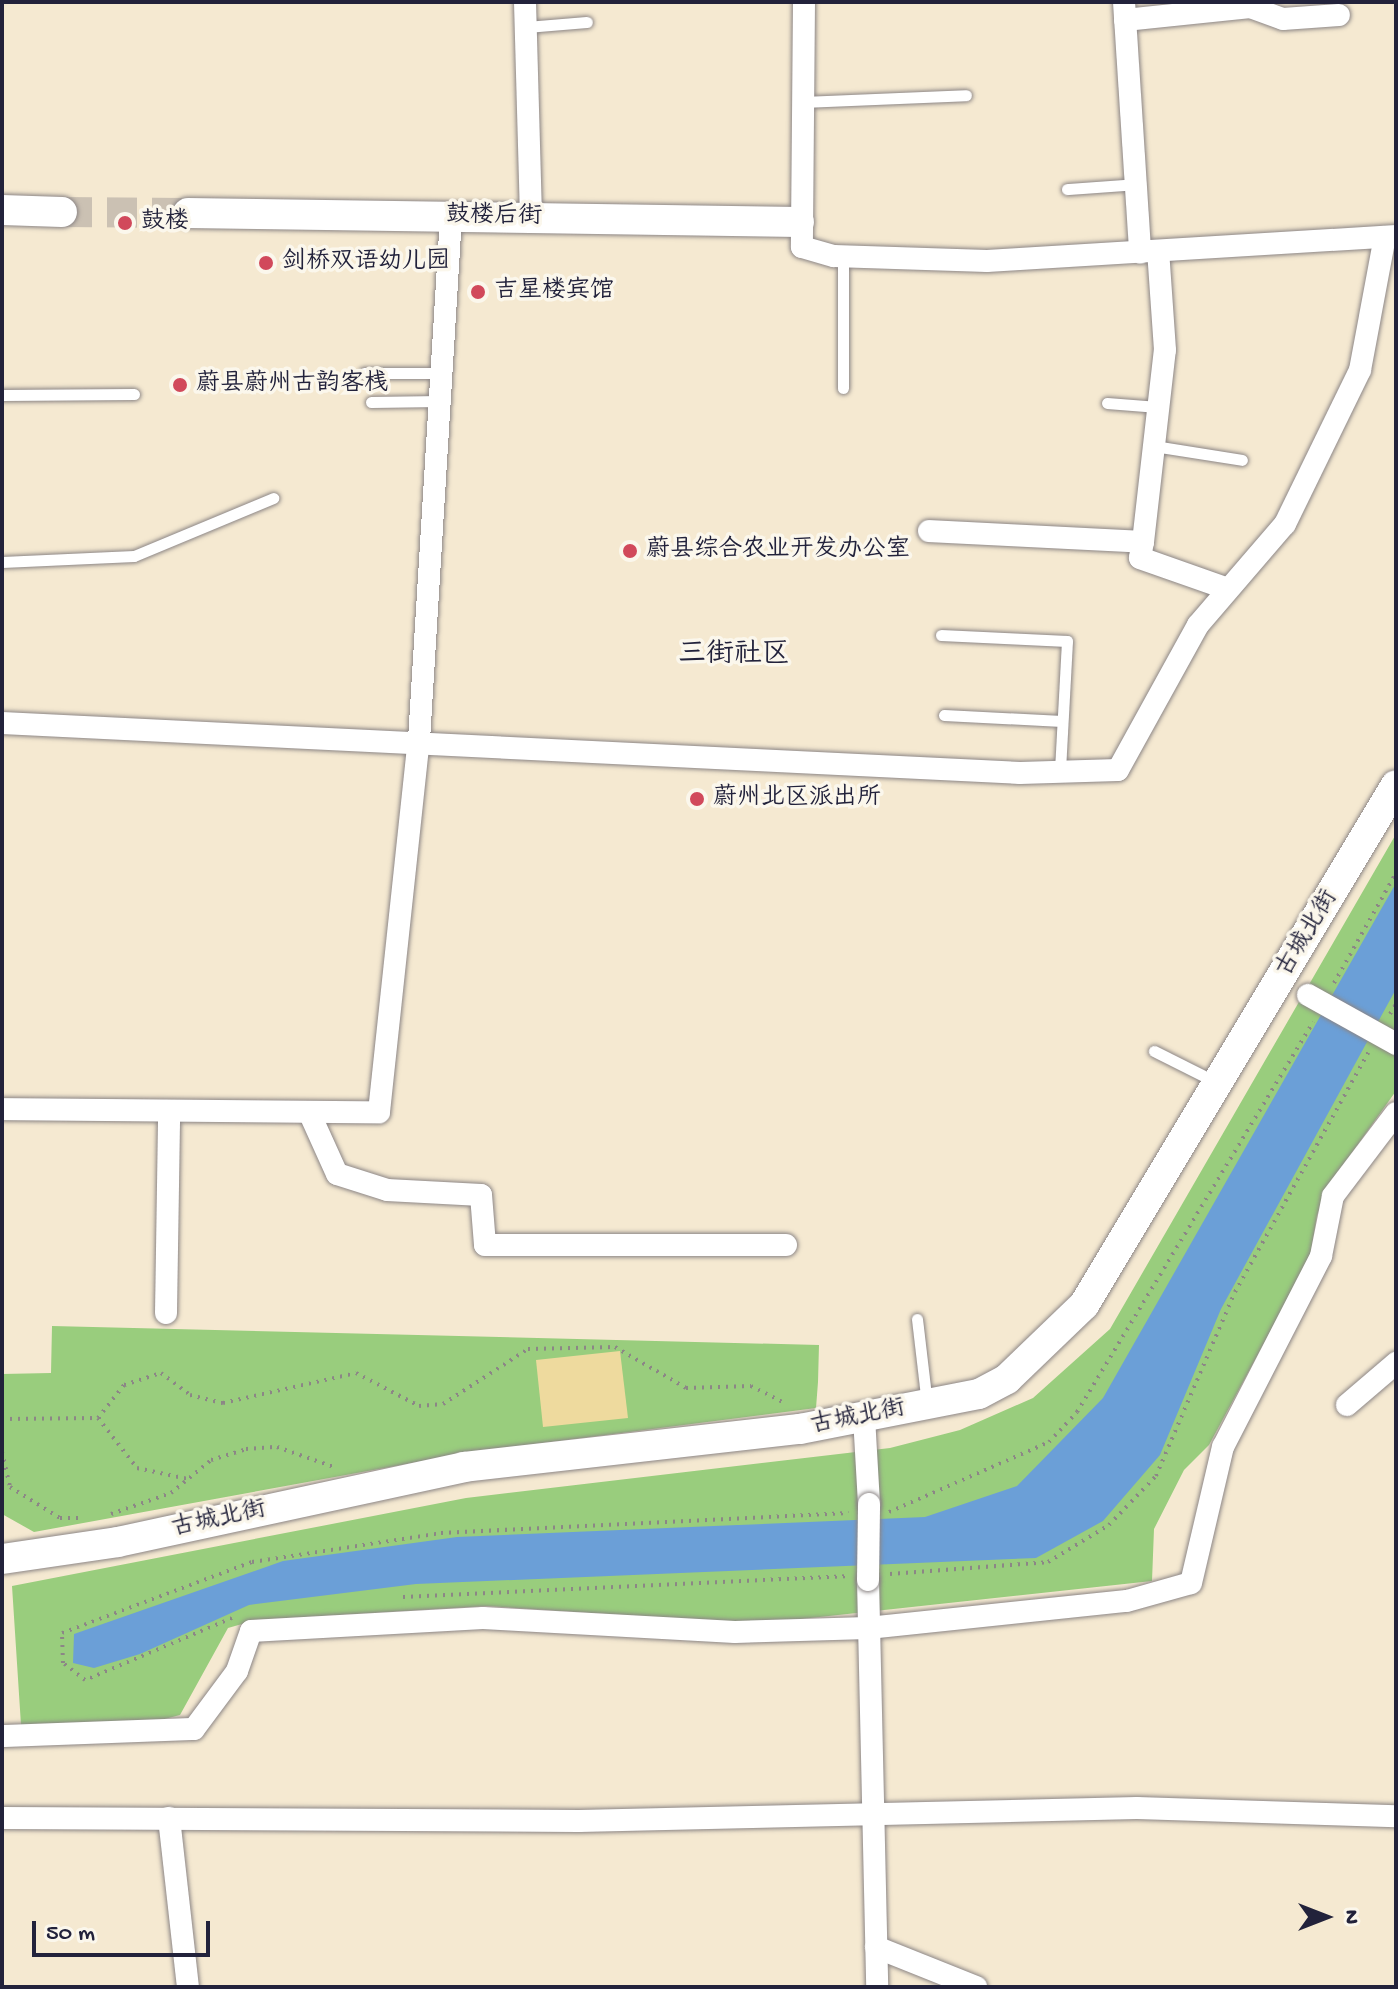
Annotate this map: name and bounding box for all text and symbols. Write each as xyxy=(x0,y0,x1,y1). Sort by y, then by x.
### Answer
street label: 鼓楼后街 xyxy=(446,202,542,232)
place label: 鼓楼 xyxy=(141,209,189,237)
marker: 鼓楼 xyxy=(116,214,134,232)
place label: 剑桥双语幼儿园 xyxy=(282,249,450,277)
marker: 剑桥双语幼儿园 xyxy=(257,254,275,272)
place label: 吉星楼宾馆 xyxy=(494,278,614,306)
marker: 吉星楼宾馆 xyxy=(469,283,487,301)
place label: 蔚县蔚州古韵客栈 xyxy=(196,371,388,399)
marker: 蔚县蔚州古韵客栈 xyxy=(171,376,189,394)
place label: 蔚县综合农业开发办公室 xyxy=(646,537,910,565)
marker: 蔚县综合农业开发办公室 xyxy=(621,542,639,560)
district label: 三街社区 xyxy=(678,639,790,673)
place label: 蔚州北区派出所 xyxy=(713,785,881,813)
marker: 蔚州北区派出所 xyxy=(688,790,706,808)
street label: 古城北街 xyxy=(1271,885,1345,983)
street label: 古城北街 xyxy=(808,1395,908,1441)
street label: 古城北街 xyxy=(169,1496,269,1544)
north arrow xyxy=(1286,1877,1366,1957)
scale bar xyxy=(36,1905,214,1955)
text: N xyxy=(1337,1910,1363,1924)
text: 50 m xyxy=(46,1920,95,1949)

